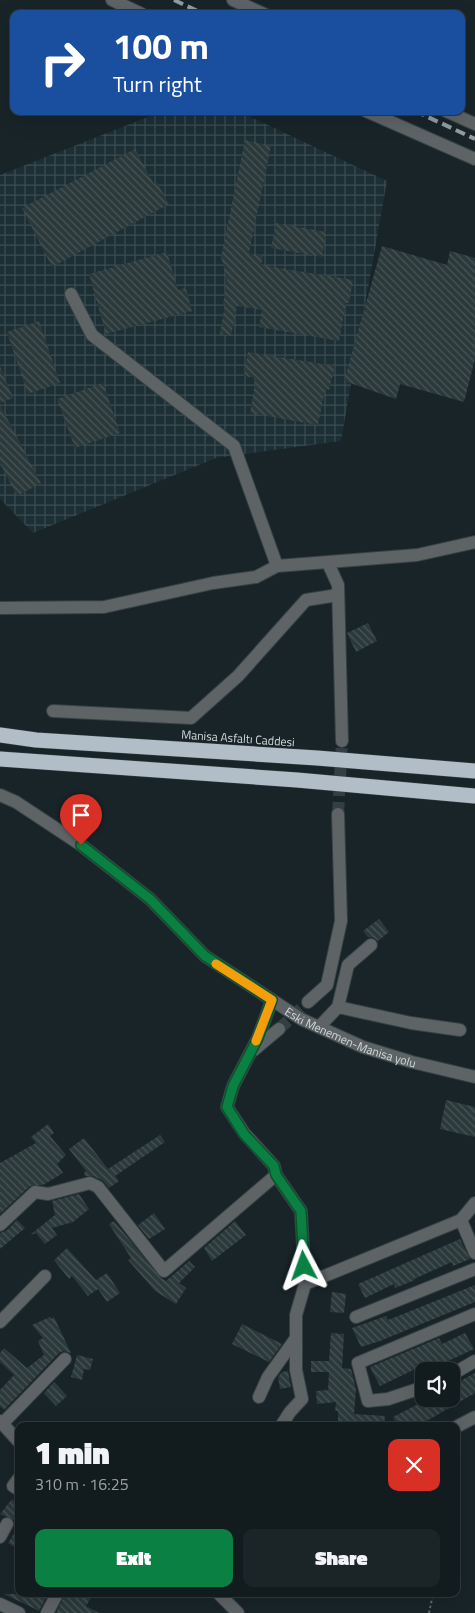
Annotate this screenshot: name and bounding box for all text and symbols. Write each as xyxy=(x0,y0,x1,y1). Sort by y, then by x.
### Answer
text: 100 m xyxy=(113,19,209,73)
icon: right xyxy=(30,30,95,95)
text: Turn right xyxy=(113,67,202,101)
street label: Manisa Asfaltı Caddesi xyxy=(181,725,295,751)
pin xyxy=(60,794,102,845)
icon: arrive xyxy=(67,801,95,829)
street label: Eski Menemen-Manisa yolu xyxy=(281,1002,418,1072)
position arrow xyxy=(277,1239,329,1291)
map controls xyxy=(415,1362,460,1407)
button: sound xyxy=(415,1362,460,1407)
text: 1 min xyxy=(35,1430,110,1476)
button: close xyxy=(388,1439,440,1491)
text: 310 m · 16:25 xyxy=(35,1472,129,1496)
button: Exit xyxy=(35,1529,233,1587)
button: Share xyxy=(243,1529,440,1587)

